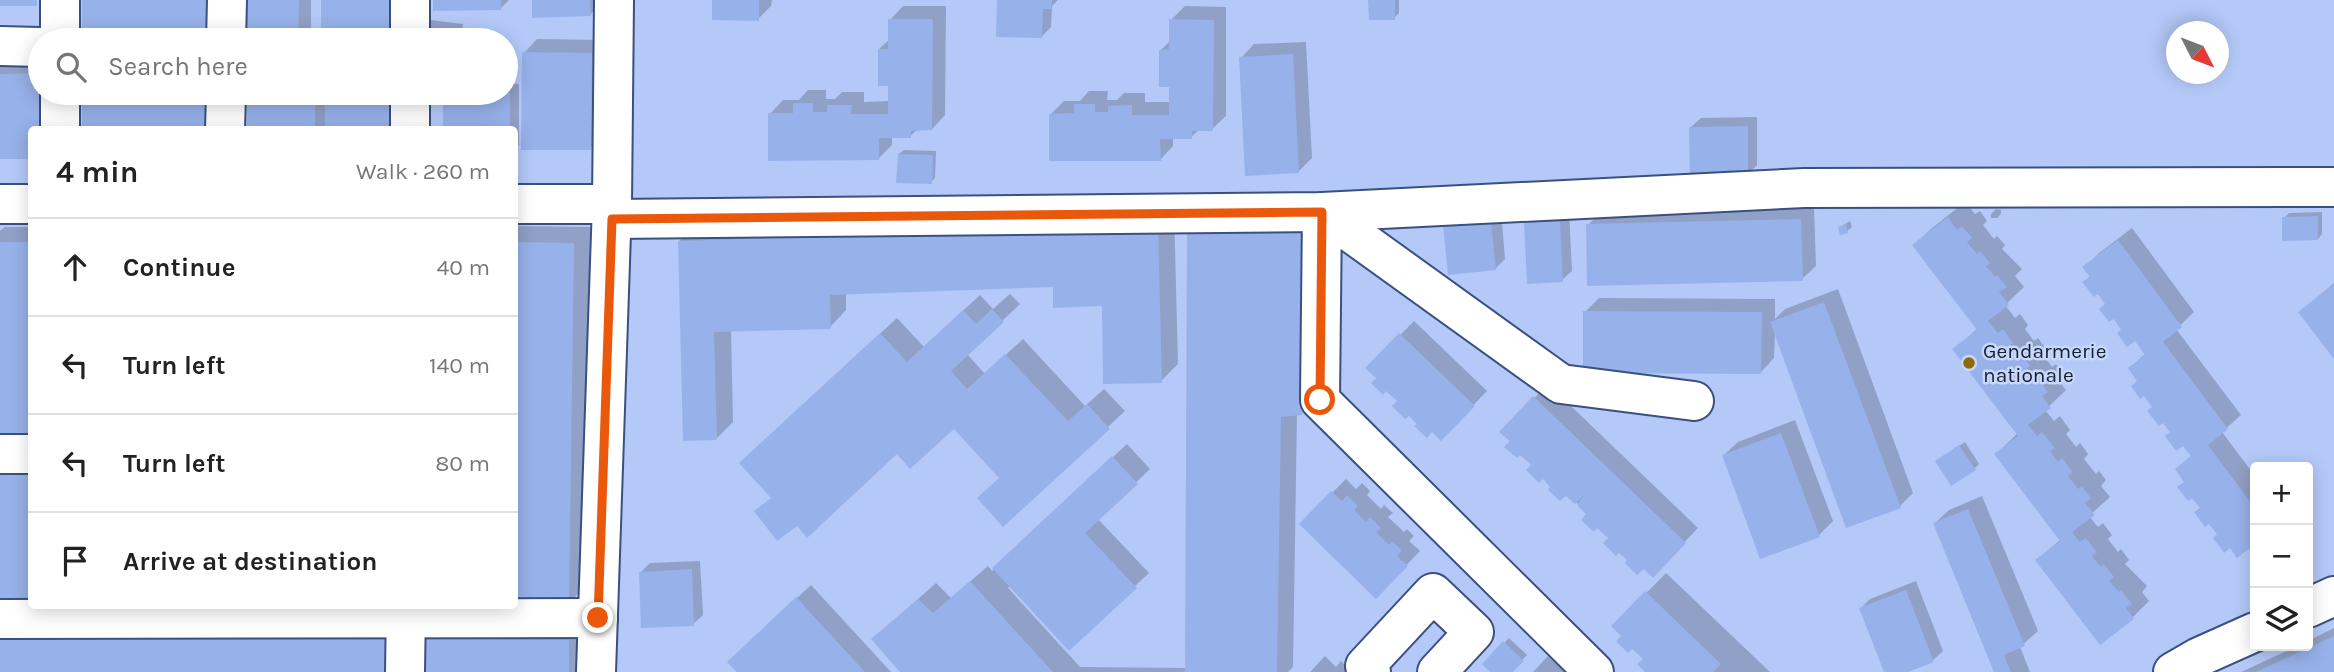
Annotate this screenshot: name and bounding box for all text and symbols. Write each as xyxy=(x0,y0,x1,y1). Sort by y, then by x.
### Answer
north arrow xyxy=(2166,21,2229,84)
search box xyxy=(28,28,518,105)
icon: search xyxy=(52,48,90,86)
text: Search here xyxy=(108,51,248,82)
text: 4 min xyxy=(56,154,138,190)
text: Walk · 260 m xyxy=(356,158,490,185)
icon: ahead xyxy=(56,248,94,286)
text: Continue xyxy=(123,252,235,283)
text: 40 m xyxy=(437,254,490,281)
place label: Gendarmerie nationale xyxy=(1983,339,2107,387)
icon: left xyxy=(56,346,94,384)
text: Turn left xyxy=(123,350,225,381)
text: 140 m xyxy=(429,352,490,379)
marker: Gendarmerie nationale xyxy=(1961,355,1977,371)
route start xyxy=(1304,384,1335,415)
icon: left xyxy=(56,444,94,482)
text: Turn left xyxy=(123,448,225,479)
text: 80 m xyxy=(435,450,490,477)
map controls xyxy=(2250,462,2313,651)
button: + xyxy=(2250,462,2313,525)
button: − xyxy=(2250,525,2313,588)
icon: arrive xyxy=(56,542,94,580)
text: Arrive at destination xyxy=(123,546,377,577)
button: layers xyxy=(2250,588,2313,651)
route end xyxy=(582,602,613,633)

